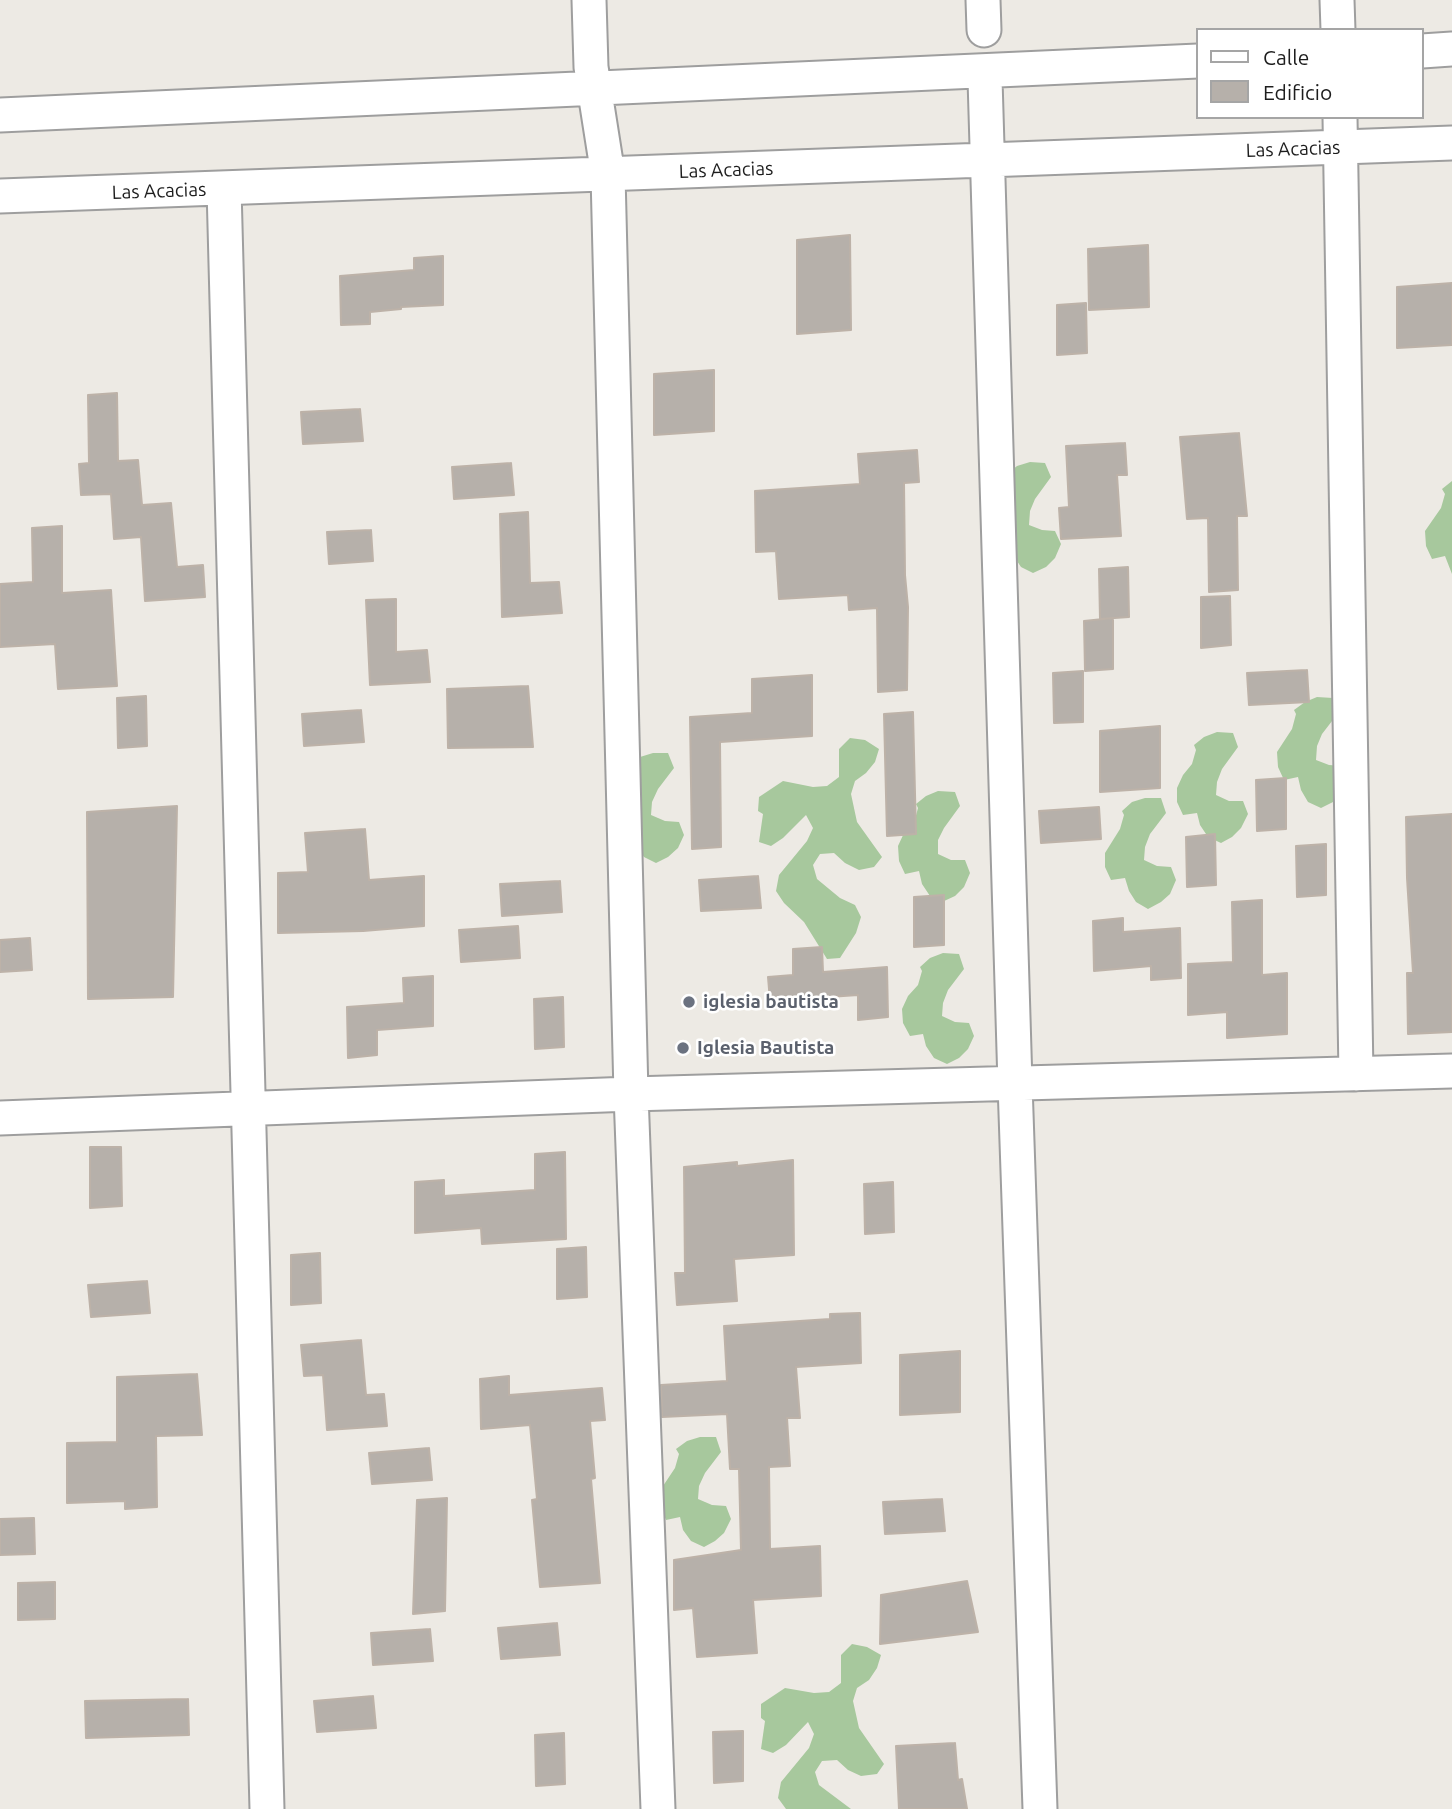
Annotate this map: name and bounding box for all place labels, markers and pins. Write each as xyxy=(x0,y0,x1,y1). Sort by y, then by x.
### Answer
place label: iglesia bautista xyxy=(703,991,839,1013)
marker: iglesia bautista xyxy=(681,994,697,1010)
place label: Iglesia Bautista xyxy=(697,1037,834,1059)
marker: Iglesia Bautista xyxy=(675,1040,691,1056)

